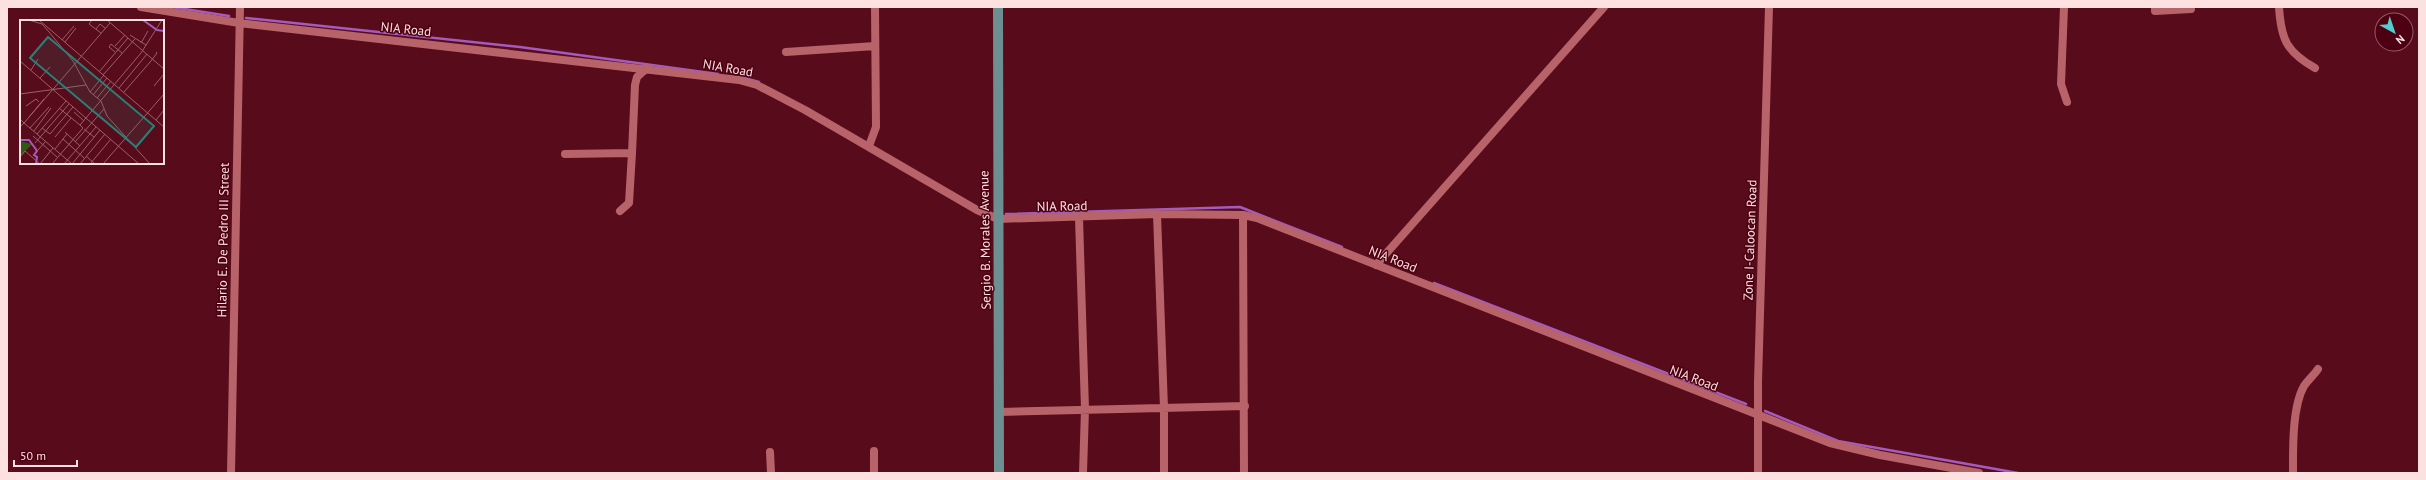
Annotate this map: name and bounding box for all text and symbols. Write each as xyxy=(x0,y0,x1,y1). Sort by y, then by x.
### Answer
north arrow xyxy=(2374,12,2414,52)
street label: NIA Road xyxy=(380,18,432,40)
inset map xyxy=(20,20,164,164)
text: N xyxy=(2393,32,2408,47)
street label: NIA Road xyxy=(702,55,754,81)
street label: Hilario E. De Pedro III Street xyxy=(213,162,233,318)
street label: Sergio B. Morales Avenue xyxy=(975,170,995,310)
street label: Zone I-Caloocan Road xyxy=(1739,179,1761,301)
street label: NIA Road xyxy=(1037,197,1087,215)
street label: NIA Road xyxy=(1366,242,1420,276)
street label: NIA Road xyxy=(1667,361,1721,395)
scale bar xyxy=(14,442,77,468)
text: 50 m xyxy=(20,448,46,463)

